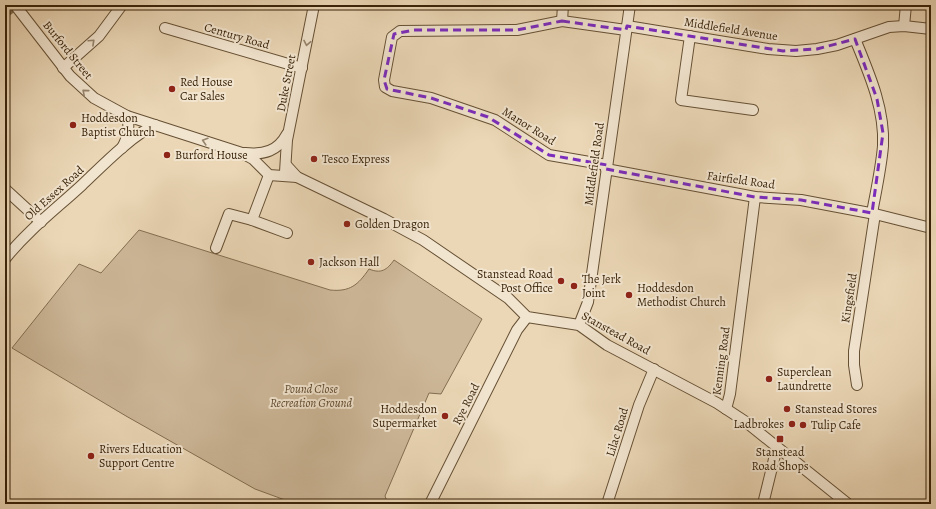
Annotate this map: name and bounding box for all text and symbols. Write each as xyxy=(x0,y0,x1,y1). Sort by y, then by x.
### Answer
street label: Middlefield Avenue xyxy=(683,14,779,44)
street label: Burford Street xyxy=(40,17,97,83)
street label: Century Road xyxy=(203,19,272,53)
one-way arrow xyxy=(87,39,95,47)
one-way arrow xyxy=(303,40,311,46)
street label: Duke Street xyxy=(273,53,299,113)
place label: Red House Car Sales xyxy=(180,74,233,104)
marker: Red House Car Sales xyxy=(167,84,177,94)
one-way arrow xyxy=(83,89,90,96)
street label: Manor Road xyxy=(499,103,559,149)
place label: Hoddesdon Baptist Church xyxy=(81,110,156,140)
marker: Hoddesdon Baptist Church xyxy=(68,120,78,130)
street label: Middlefield Road xyxy=(580,121,608,207)
one-way arrow xyxy=(201,137,208,145)
place label: Burford House xyxy=(175,147,248,163)
marker: Burford House xyxy=(162,150,172,160)
place label: Tesco Express xyxy=(322,151,390,167)
marker: Tesco Express xyxy=(309,154,319,164)
street label: Old Essex Road xyxy=(21,162,88,224)
street label: Fairfield Road xyxy=(706,167,777,193)
place label: Golden Dragon xyxy=(355,216,430,232)
marker: Golden Dragon xyxy=(342,219,352,229)
place label: Jackson Hall xyxy=(319,254,379,270)
marker: Jackson Hall xyxy=(306,257,316,267)
place label: Stanstead Road Post Office xyxy=(477,266,554,296)
place label: The Jerk Joint xyxy=(582,271,621,301)
street label: Kingsfield xyxy=(837,271,861,324)
marker: Stanstead Road Post Office xyxy=(556,276,566,286)
place label: Hoddesdon Methodist Church xyxy=(637,280,727,310)
marker: The Jerk Joint xyxy=(569,281,579,291)
marker: Hoddesdon Methodist Church xyxy=(624,290,634,300)
street label: Stanstead Road xyxy=(579,308,654,359)
street label: Kenning Road xyxy=(708,325,734,396)
place label: Superclean Laundrette xyxy=(777,364,832,394)
marker: Superclean Laundrette xyxy=(764,374,774,384)
street label: Rye Road xyxy=(449,380,484,428)
park label: Pound Close Recreation Ground xyxy=(270,381,353,411)
place label: Hoddesdon Supermarket xyxy=(373,401,437,431)
place label: Stanstead Stores xyxy=(795,401,877,417)
marker: Stanstead Stores xyxy=(782,404,792,414)
street label: Lilac Road xyxy=(602,405,632,458)
marker: Hoddesdon Supermarket xyxy=(440,411,450,421)
place label: Ladbrokes xyxy=(733,416,784,432)
place label: Tulip Cafe xyxy=(811,417,861,433)
marker: Ladbrokes xyxy=(787,419,797,429)
marker: Tulip Cafe xyxy=(798,420,808,430)
marker: Stanstead Road Shops xyxy=(775,434,785,444)
place label: Rivers Education Support Centre xyxy=(99,441,183,471)
place label: Stanstead Road Shops xyxy=(751,444,809,474)
marker: Rivers Education Support Centre xyxy=(86,451,96,461)

